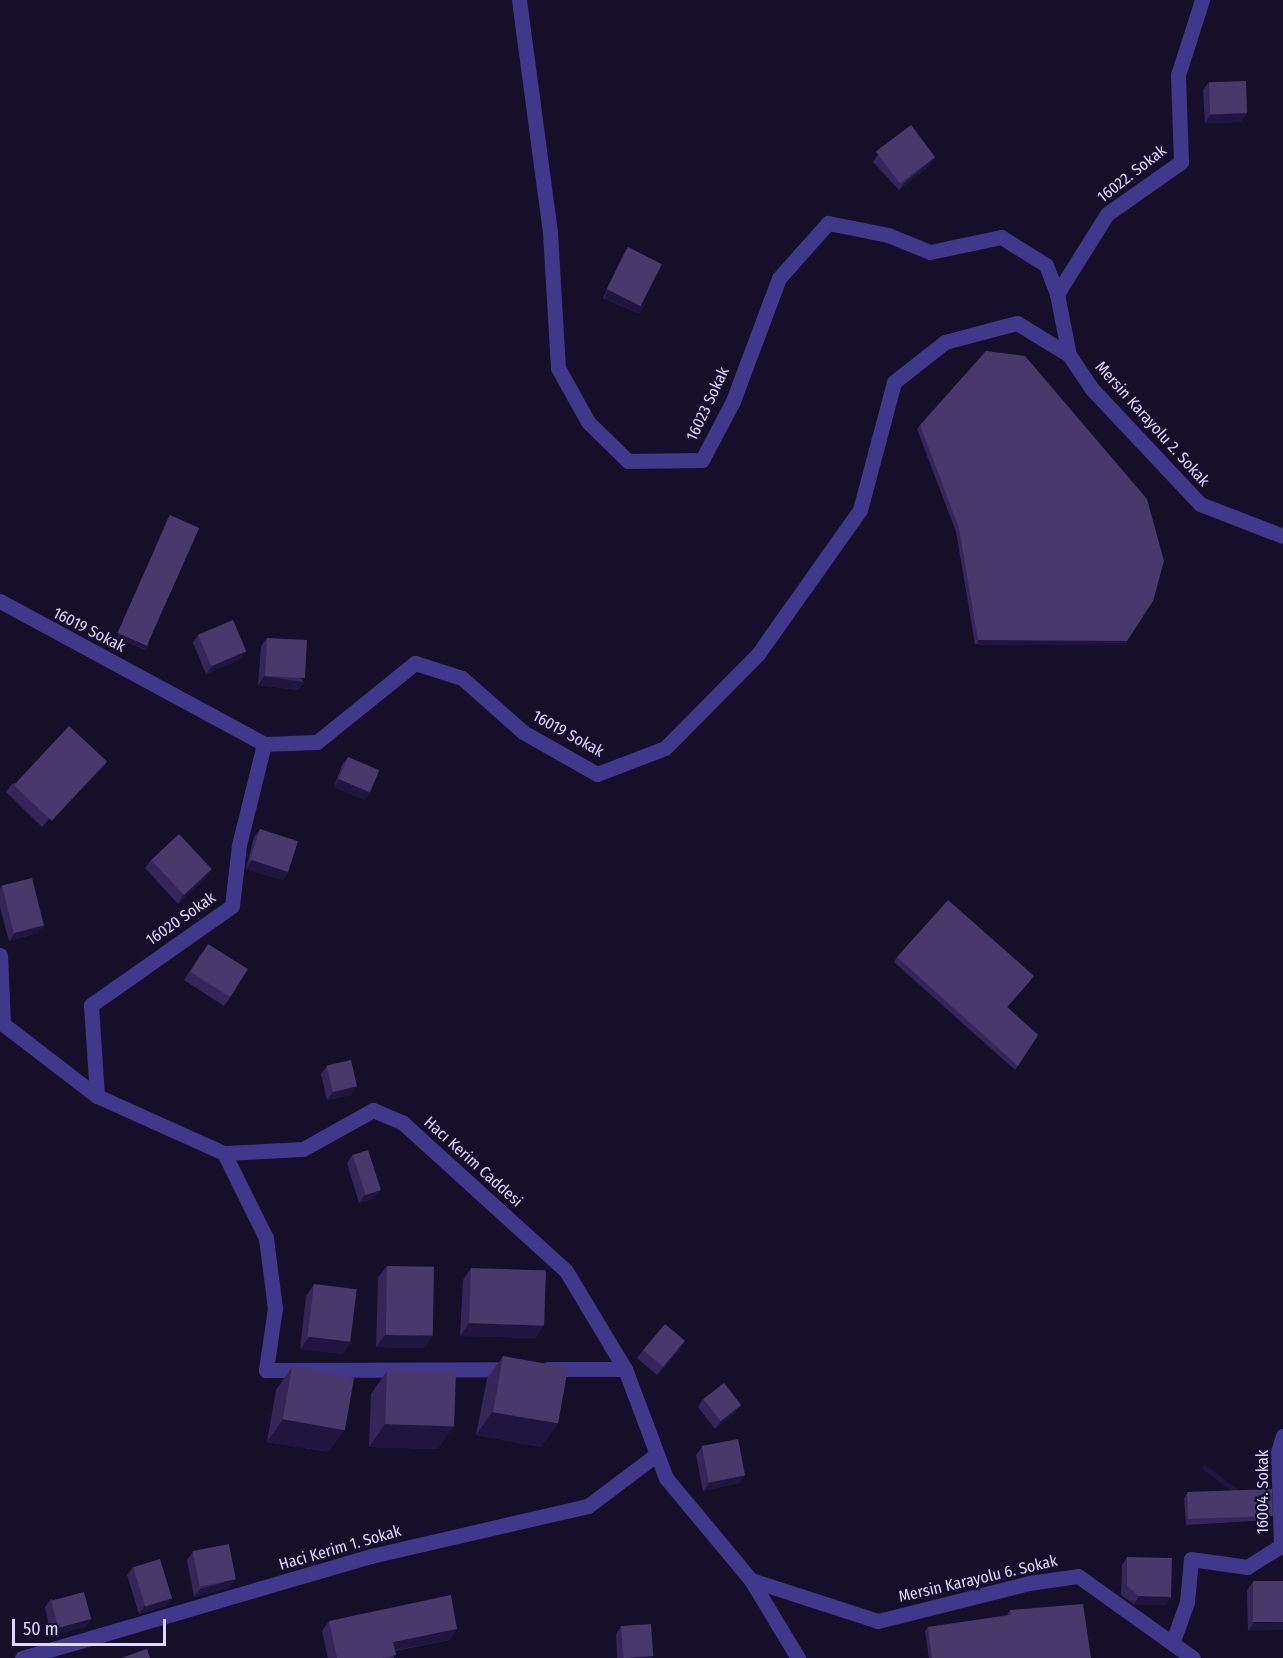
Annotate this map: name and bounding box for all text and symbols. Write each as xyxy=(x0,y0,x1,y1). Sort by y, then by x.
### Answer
street label: 16022. Sokak xyxy=(1094,141,1170,207)
street label: Mersin Karayolu 2. Sokak xyxy=(1091,358,1213,490)
street label: 16023 Sokak xyxy=(683,364,733,444)
street label: 16019 Sokak xyxy=(50,604,128,656)
street label: 16019 Sokak xyxy=(529,707,607,761)
street label: 16020 Sokak xyxy=(143,888,219,950)
street label: Hacı Kerim Caddesi xyxy=(420,1113,526,1211)
street label: 16004. Sokak xyxy=(1253,1450,1273,1534)
street label: Haci Kerim 1. Sokak xyxy=(277,1521,403,1575)
street label: Mersin Karayolu 6. Sokak xyxy=(897,1551,1059,1607)
scale bar xyxy=(15,1607,170,1645)
text: 50 m xyxy=(23,1618,59,1640)

